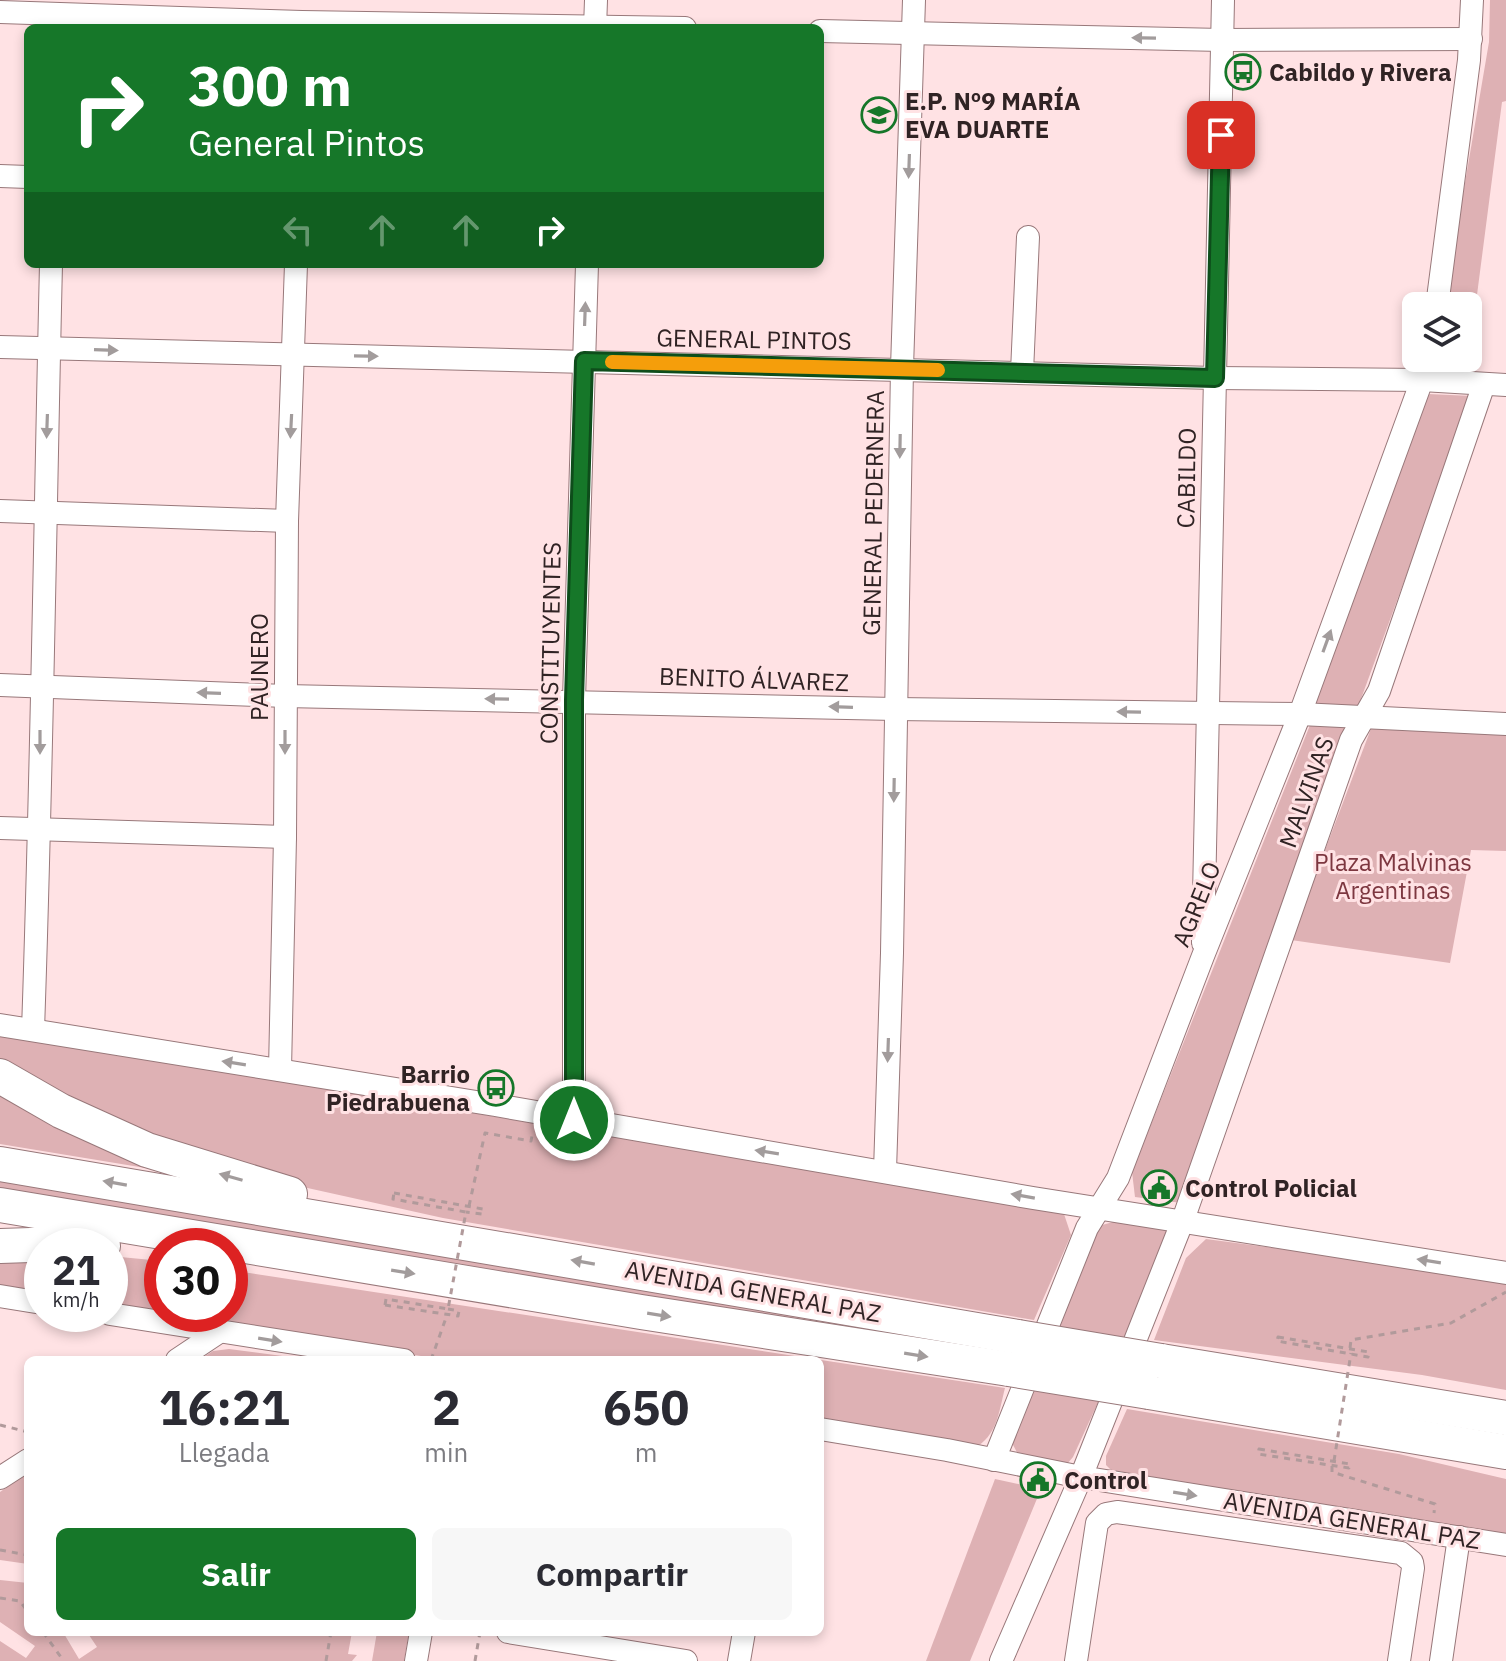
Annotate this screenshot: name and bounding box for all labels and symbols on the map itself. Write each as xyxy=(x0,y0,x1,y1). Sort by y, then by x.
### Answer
one-way arrow xyxy=(1131,31,1156,44)
bus stop icon: Cabildo y Rivera xyxy=(1224,53,1262,91)
place label: Cabildo y Rivera xyxy=(1269,56,1452,88)
place label: E.P. Nº9 MARÍA EVA DUARTE xyxy=(905,85,1080,145)
school or university icon: E.P. Nº9 MARÍA EVA DUARTE xyxy=(860,96,898,134)
pin xyxy=(1187,101,1255,169)
one-way arrow xyxy=(902,154,915,179)
one-way arrow xyxy=(579,301,592,326)
street label: GENERAL PINTOS xyxy=(656,321,852,357)
one-way arrow xyxy=(94,343,119,356)
one-way arrow xyxy=(354,350,379,363)
street label: GENERAL PEDERNERA xyxy=(855,390,891,636)
one-way arrow xyxy=(40,414,53,439)
one-way arrow xyxy=(284,414,297,439)
street label: CABILDO xyxy=(1169,427,1203,529)
one-way arrow xyxy=(894,434,906,459)
street label: CONSTITUYENTES xyxy=(532,542,568,744)
street label: PAUNERO xyxy=(243,613,275,721)
one-way arrow xyxy=(1321,629,1334,653)
street label: BENITO ÁLVAREZ xyxy=(658,660,850,698)
one-way arrow xyxy=(196,686,221,699)
one-way arrow xyxy=(484,693,509,705)
one-way arrow xyxy=(828,701,853,714)
one-way arrow xyxy=(1116,706,1141,718)
one-way arrow xyxy=(34,730,46,755)
one-way arrow xyxy=(279,730,291,755)
street label: MALVINAS xyxy=(1271,732,1341,852)
one-way arrow xyxy=(888,778,900,803)
park label: Plaza Malvinas Argentinas xyxy=(1314,846,1472,906)
street label: AGRELO xyxy=(1164,857,1228,951)
one-way arrow xyxy=(882,1038,895,1063)
one-way arrow xyxy=(221,1056,246,1068)
place label: Barrio Piedrabuena xyxy=(326,1058,470,1118)
bus stop icon: Barrio Piedrabuena xyxy=(477,1069,515,1107)
position arrow xyxy=(532,1078,616,1162)
one-way arrow xyxy=(754,1145,779,1157)
public building icon: Control Policial xyxy=(1140,1169,1178,1207)
one-way arrow xyxy=(219,1170,244,1182)
place label: Control Policial xyxy=(1185,1172,1357,1204)
one-way arrow xyxy=(102,1176,127,1188)
one-way arrow xyxy=(1010,1189,1035,1201)
speed limit sign: 30 xyxy=(144,1228,248,1332)
street label: AVENIDA GENERAL PAZ xyxy=(623,1253,884,1329)
one-way arrow xyxy=(1416,1254,1441,1267)
one-way arrow xyxy=(570,1255,595,1268)
one-way arrow xyxy=(391,1266,416,1279)
one-way arrow xyxy=(647,1309,672,1322)
one-way arrow xyxy=(258,1334,283,1347)
one-way arrow xyxy=(904,1349,929,1362)
public building icon: Control xyxy=(1019,1461,1057,1499)
place label: Control xyxy=(1064,1464,1147,1496)
street label: AVENIDA GENERAL PAZ xyxy=(1221,1484,1483,1556)
one-way arrow xyxy=(1173,1489,1198,1501)

